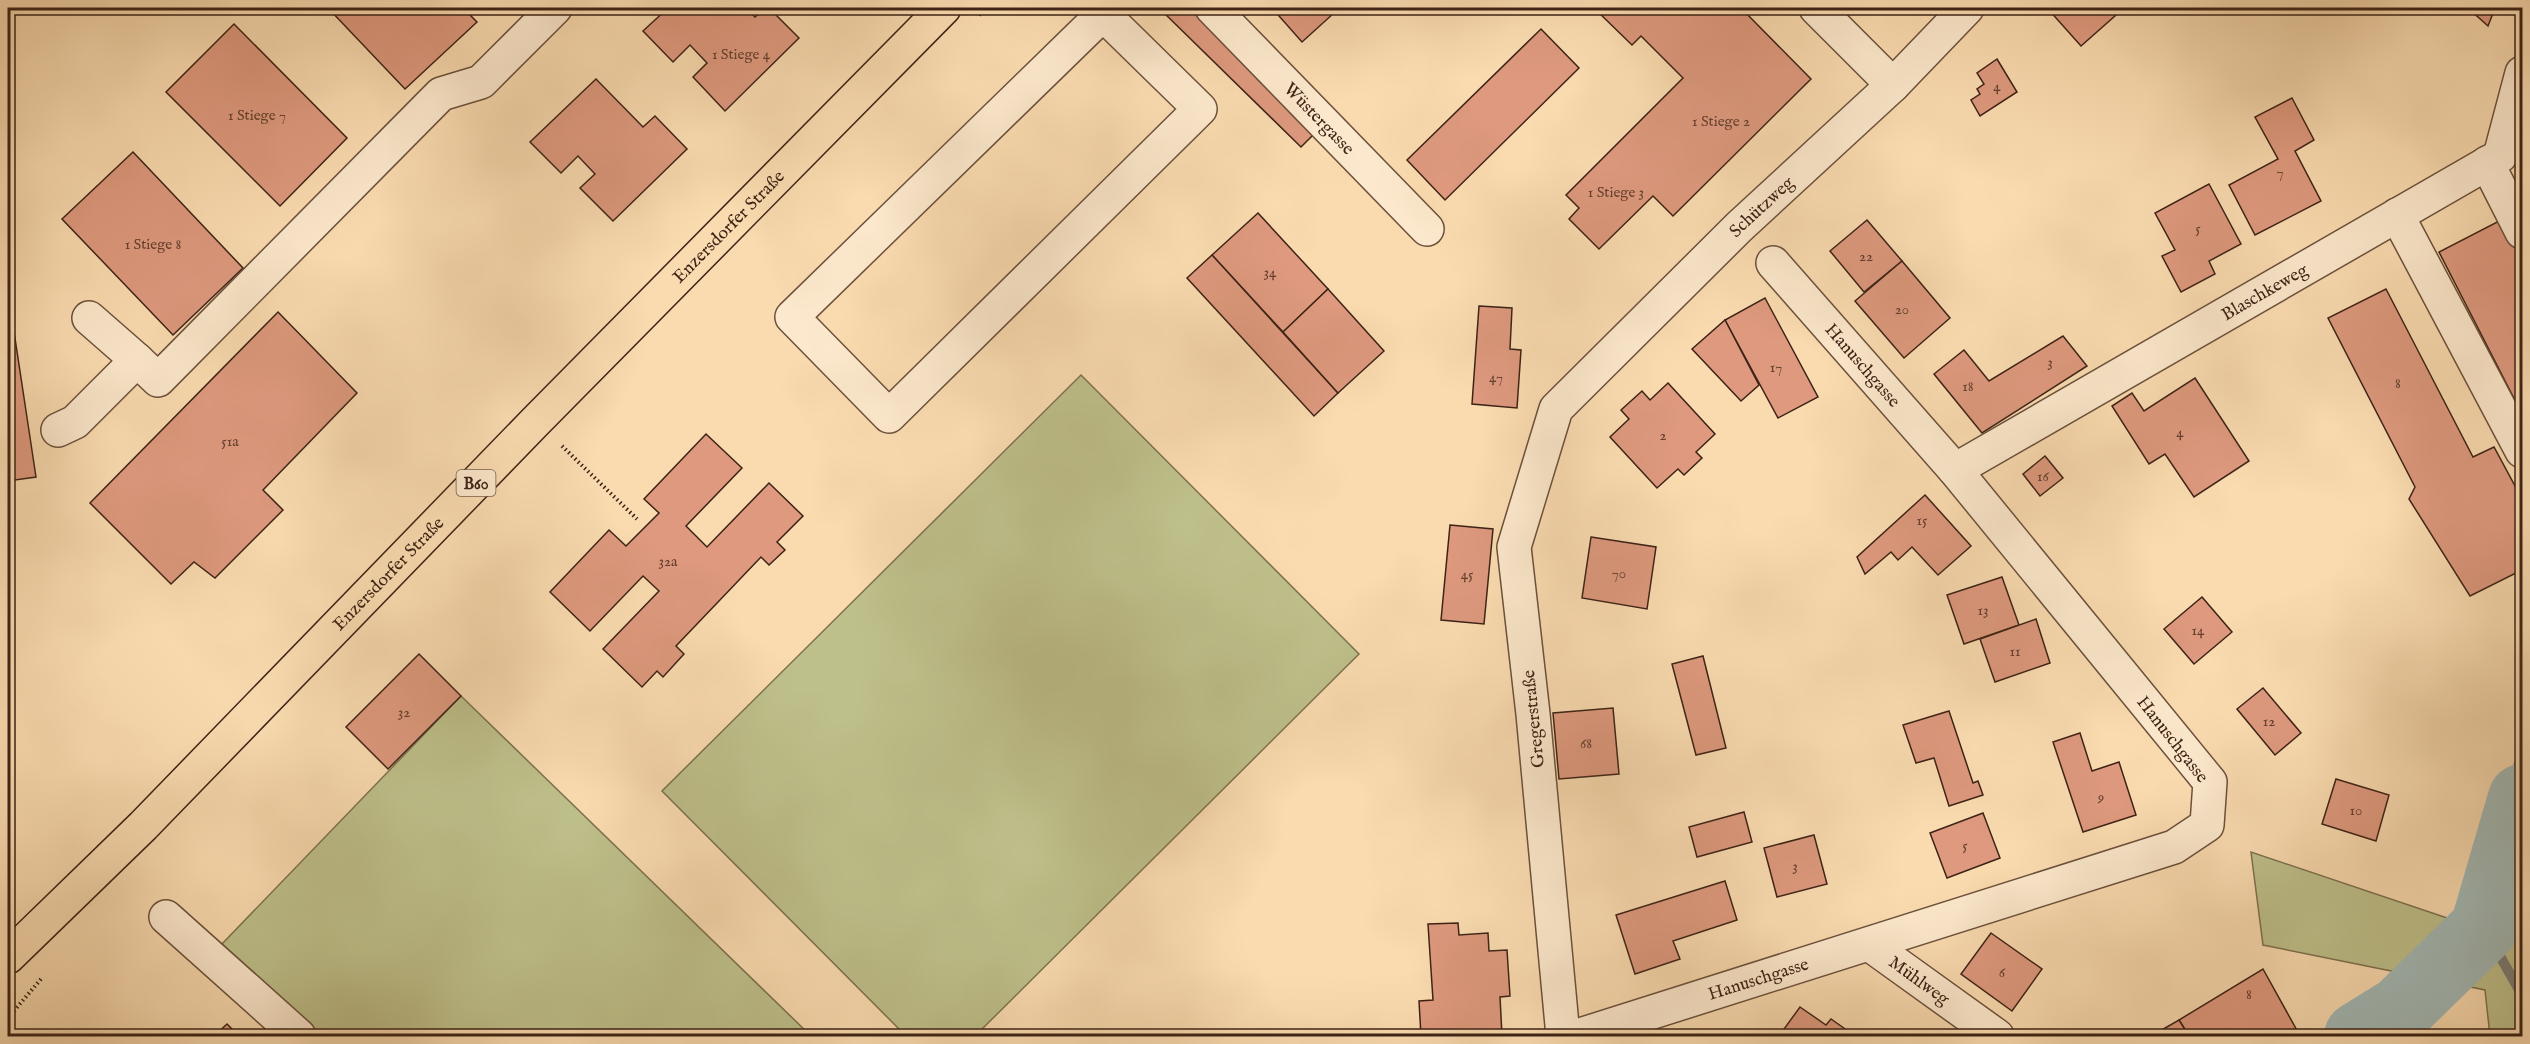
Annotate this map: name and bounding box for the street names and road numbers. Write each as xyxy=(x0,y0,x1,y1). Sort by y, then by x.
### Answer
street label: Wüstergasse xyxy=(1278,78,1359,161)
street label: Enzersdorfer Straße xyxy=(668,166,790,289)
street label: Schützweg xyxy=(1725,172,1800,243)
street label: Blaschkeweg xyxy=(2218,259,2313,327)
street label: Hanuschgasse xyxy=(1819,319,1905,413)
road number: B60 xyxy=(456,470,496,496)
street label: Enzersdorfer Straße xyxy=(329,513,450,636)
street label: Gregerstraße xyxy=(1518,669,1551,769)
street label: Hanuschgasse xyxy=(2131,692,2213,788)
street label: Mühlweg xyxy=(1883,952,1954,1011)
street label: Hanuschgasse xyxy=(1705,953,1812,1007)

